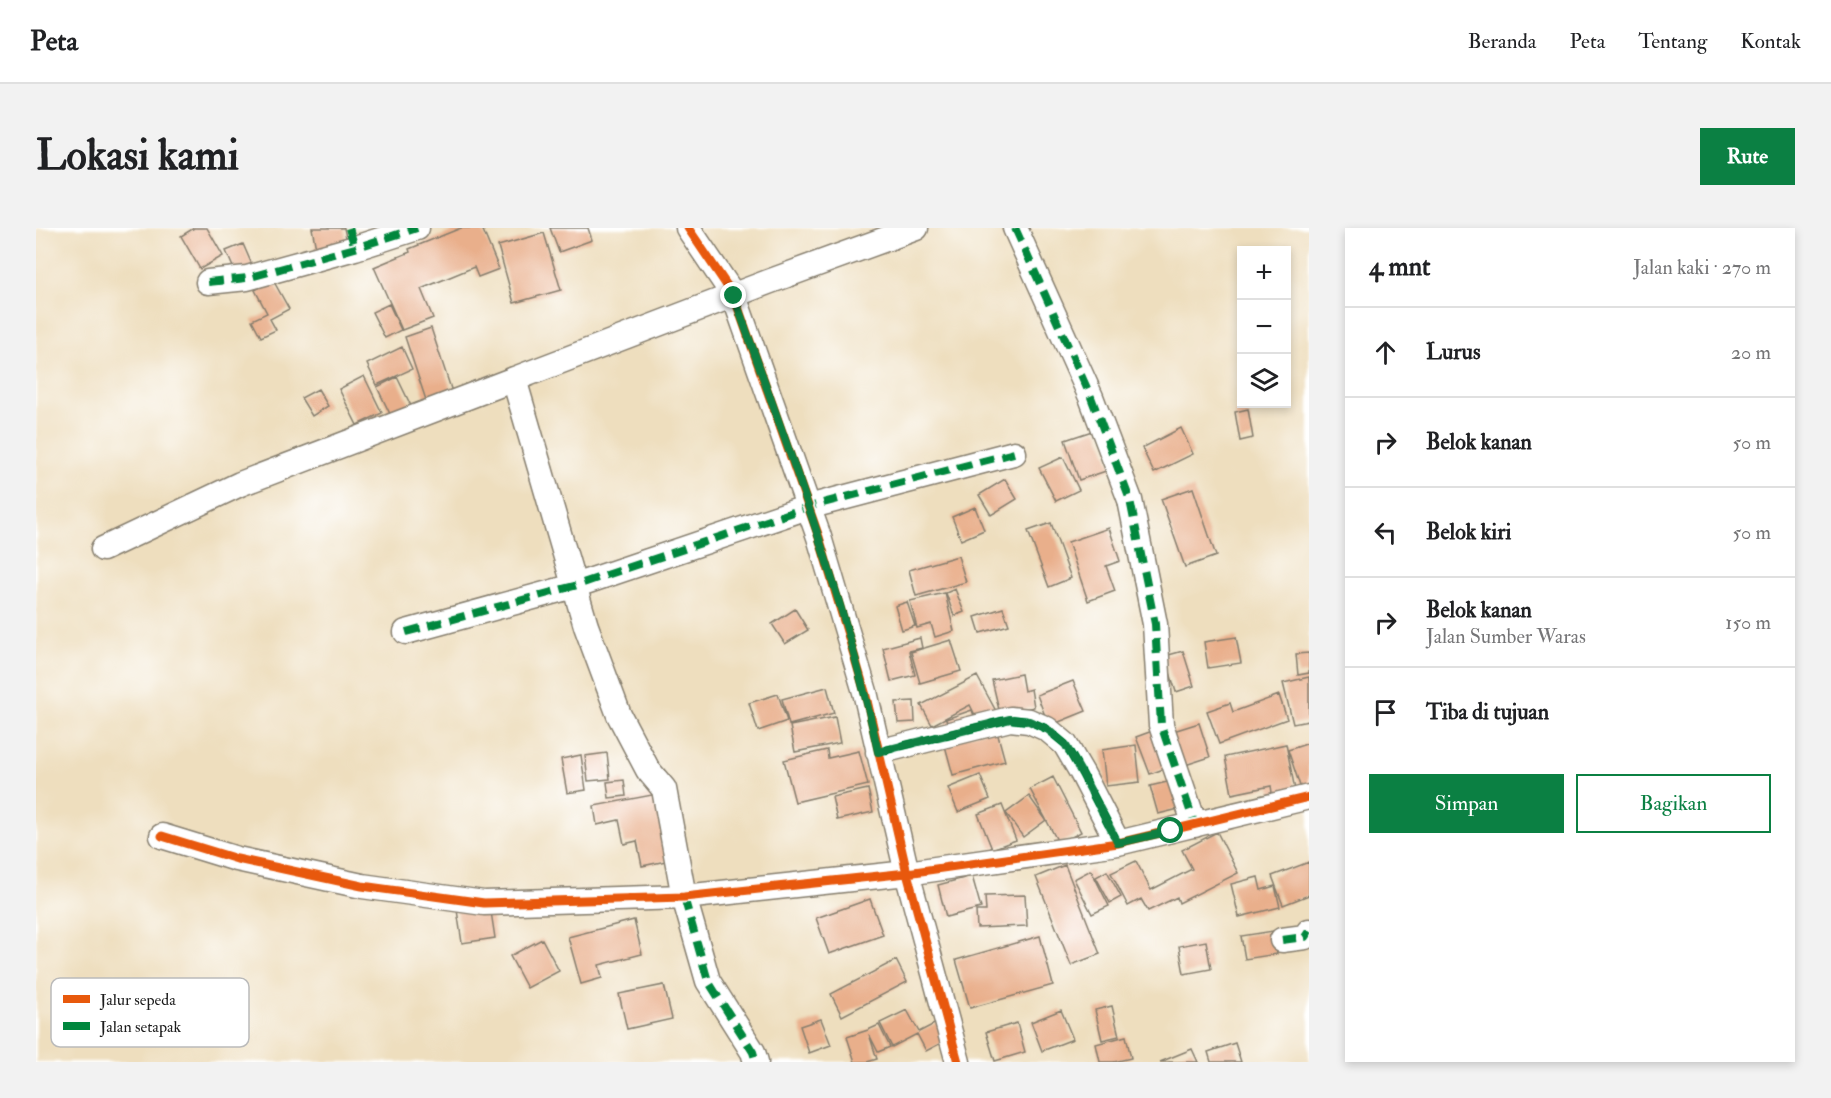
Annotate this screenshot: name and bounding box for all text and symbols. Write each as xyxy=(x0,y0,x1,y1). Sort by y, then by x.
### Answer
text: Peta xyxy=(30,24,78,59)
text: Beranda xyxy=(1468,28,1536,55)
text: Peta xyxy=(1569,28,1605,55)
text: Tentang xyxy=(1638,28,1707,55)
text: Kontak xyxy=(1740,28,1801,55)
button: Rute xyxy=(1700,128,1795,185)
text: Lokasi kami xyxy=(36,130,239,182)
map controls xyxy=(1237,246,1291,408)
button: + xyxy=(1237,246,1291,300)
text: 4 mnt xyxy=(1369,251,1430,283)
text: Jalan kaki · 270 m xyxy=(1633,255,1771,280)
route end xyxy=(720,282,746,308)
button: − xyxy=(1237,300,1291,354)
icon: ahead xyxy=(1369,336,1402,369)
text: Lurus xyxy=(1426,338,1480,366)
text: 20 m xyxy=(1731,340,1771,365)
button: layers xyxy=(1237,354,1291,408)
icon: right xyxy=(1369,426,1402,459)
text: Belok kanan xyxy=(1426,428,1532,456)
text: 50 m xyxy=(1732,430,1771,455)
icon: left xyxy=(1369,516,1402,549)
text: Belok kiri xyxy=(1426,518,1511,546)
text: 50 m xyxy=(1732,520,1771,545)
text: Belok kanan xyxy=(1426,596,1532,624)
icon: right xyxy=(1369,606,1402,639)
text: 150 m xyxy=(1725,610,1771,635)
text: Jalan Sumber Waras xyxy=(1426,624,1586,649)
icon: arrive xyxy=(1369,696,1402,729)
text: Tiba di tujuan xyxy=(1426,698,1549,726)
button: Simpan xyxy=(1369,774,1564,833)
button: Bagikan xyxy=(1576,774,1771,833)
route start xyxy=(1157,817,1183,843)
legend xyxy=(51,978,249,1047)
text: Jalur sepeda xyxy=(99,990,176,1011)
text: Jalan setapak xyxy=(99,1017,182,1038)

